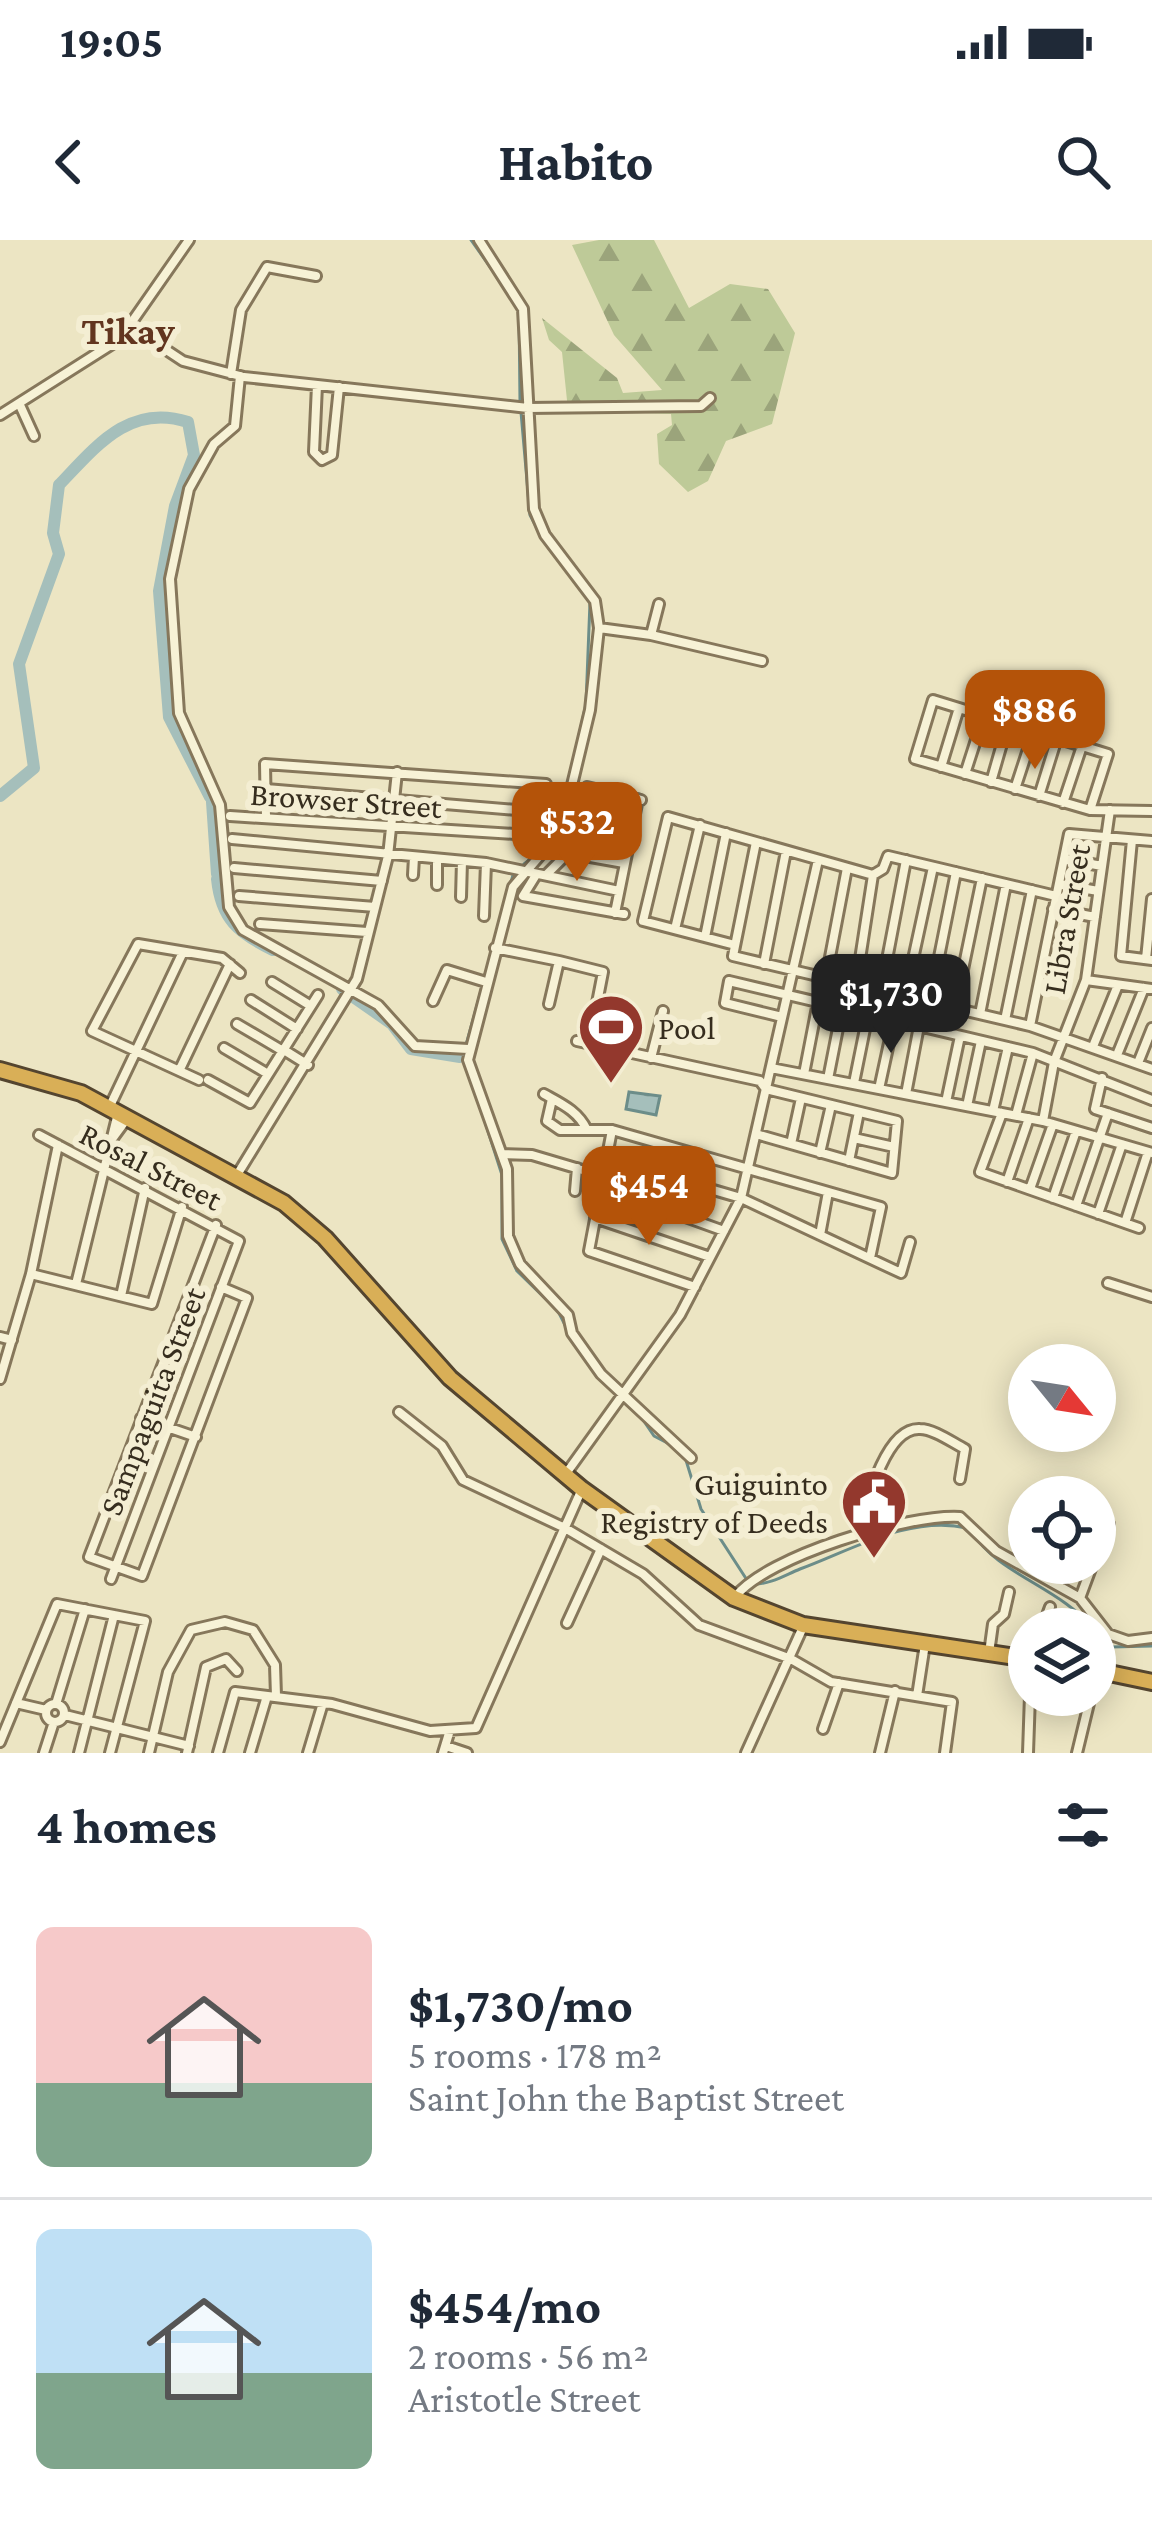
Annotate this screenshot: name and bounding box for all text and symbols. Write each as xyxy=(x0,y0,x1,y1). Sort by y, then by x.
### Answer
text: 19:05 xyxy=(60,17,163,67)
icon: back xyxy=(36,129,102,195)
icon: search xyxy=(1050,129,1116,195)
text: Habito xyxy=(498,132,654,192)
district label: Tikay xyxy=(81,309,176,352)
pin: $886 xyxy=(964,670,1106,772)
text: $886 xyxy=(992,687,1078,730)
street label: Browser Street xyxy=(249,775,444,825)
pin: $532 xyxy=(506,782,648,884)
text: $532 xyxy=(539,799,615,842)
street label: Libra Street xyxy=(1035,840,1098,997)
pin: $1,730 xyxy=(793,954,989,1056)
text: $1,730 xyxy=(838,971,944,1014)
sports icon: Pool xyxy=(576,992,646,1086)
place label: Pool xyxy=(658,1009,715,1046)
street label: Rosal Street xyxy=(74,1114,229,1218)
pin: $454 xyxy=(578,1146,720,1248)
text: $454 xyxy=(609,1163,689,1206)
street label: Sampaguita Street xyxy=(91,1281,213,1520)
north arrow xyxy=(1008,1344,1116,1452)
map controls xyxy=(1008,1344,1116,1716)
place label: Guiguinto Registry of Deeds xyxy=(600,1465,828,1540)
public building icon: Guiguinto Registry of Deeds xyxy=(839,1467,909,1561)
button: locate xyxy=(1008,1476,1116,1584)
button: layers xyxy=(1008,1608,1116,1716)
icon: filters xyxy=(1050,1792,1116,1858)
text: 4 homes xyxy=(36,1797,217,1854)
icon: home xyxy=(132,1975,276,2119)
text: $1,730/mo xyxy=(408,1976,633,2033)
text: 5 rooms · 178 m² xyxy=(408,2033,662,2076)
text: Saint John the Baptist Street xyxy=(408,2076,844,2119)
icon: home xyxy=(132,2277,276,2421)
text: $454/mo xyxy=(408,2277,601,2334)
text: 2 rooms · 56 m² xyxy=(408,2334,648,2377)
text: Aristotle Street xyxy=(408,2377,641,2420)

